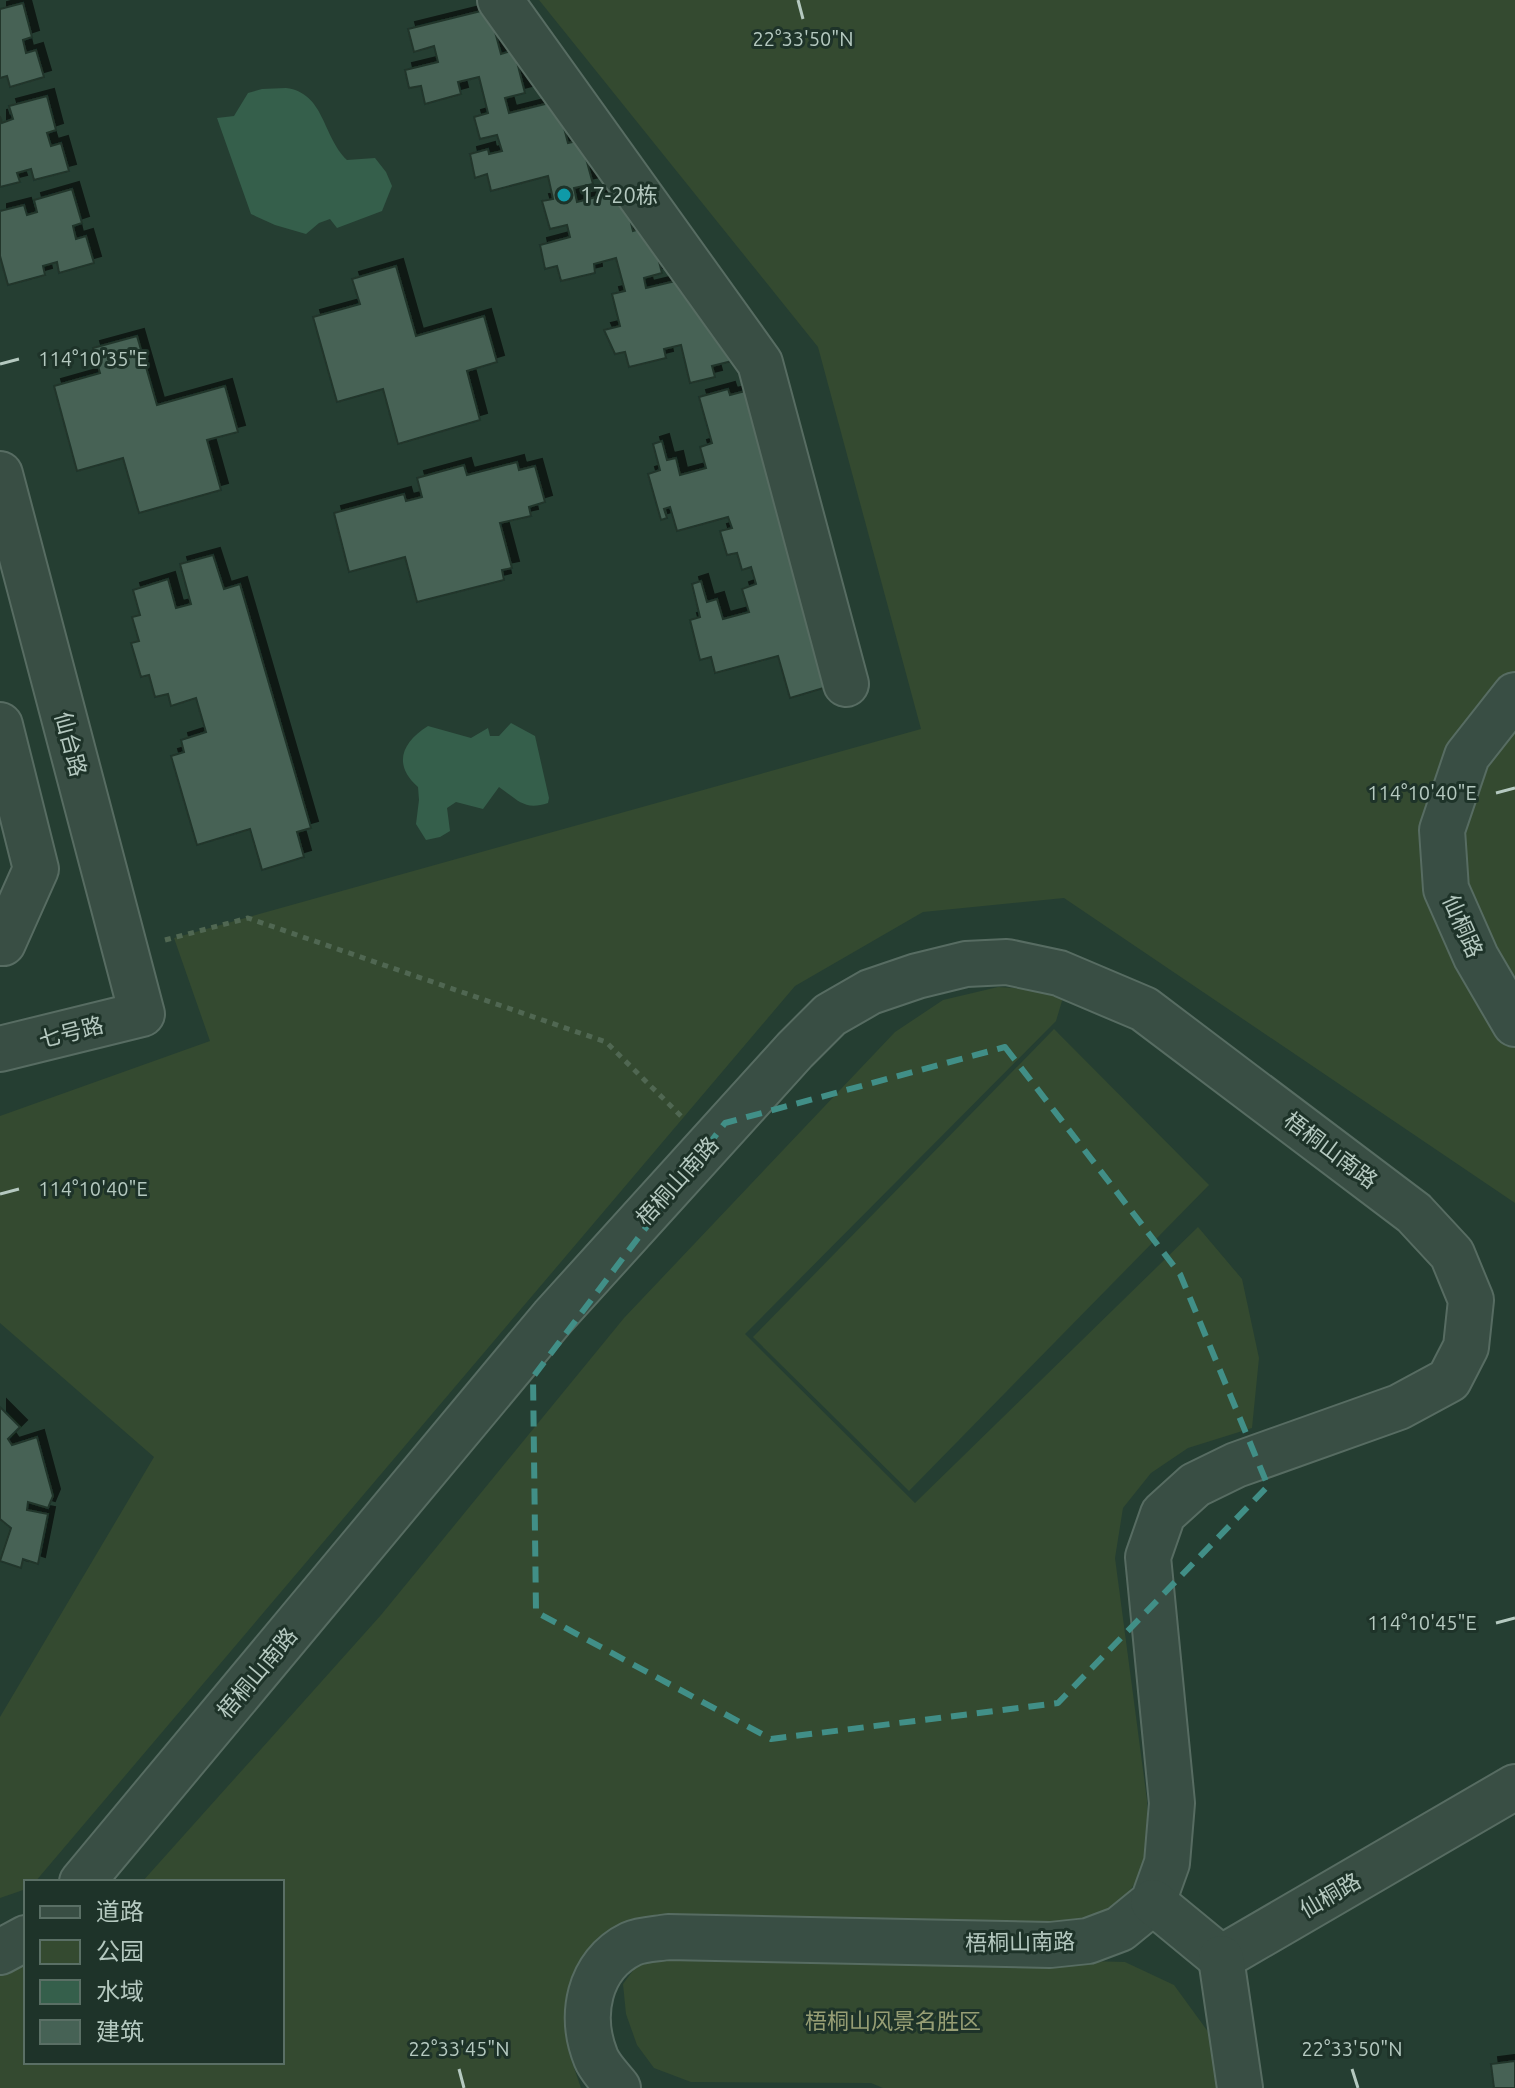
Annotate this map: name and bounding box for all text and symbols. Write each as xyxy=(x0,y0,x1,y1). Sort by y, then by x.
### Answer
text: 22°33'50"N xyxy=(752,27,854,50)
place label: 17-20栋 xyxy=(580,182,658,207)
marker: 17-20栋 xyxy=(555,186,573,204)
text: 114°10'35"E xyxy=(38,347,148,370)
street label: 仙台路 xyxy=(51,709,92,779)
text: 114°10'40"E xyxy=(1367,781,1477,804)
street label: 仙桐路 xyxy=(1439,891,1488,961)
street label: 七号路 xyxy=(36,1011,106,1052)
street label: 梧桐山南路 xyxy=(1280,1107,1383,1193)
street label: 梧桐山南路 xyxy=(631,1131,723,1230)
text: 114°10'40"E xyxy=(38,1177,148,1200)
text: 114°10'45"E xyxy=(1367,1611,1477,1634)
street label: 梧桐山南路 xyxy=(212,1623,302,1723)
street label: 仙桐路 xyxy=(1295,1867,1365,1922)
legend xyxy=(24,1880,284,2064)
text: 道路 xyxy=(96,1898,144,1925)
street label: 梧桐山南路 xyxy=(965,1928,1075,1955)
text: 公园 xyxy=(96,1938,144,1965)
text: 水域 xyxy=(96,1978,144,2005)
park label: 梧桐山风景名胜区 xyxy=(805,2008,981,2033)
text: 建筑 xyxy=(96,2018,144,2045)
text: 22°33'45"N xyxy=(408,2037,510,2060)
text: 22°33'50"N xyxy=(1301,2037,1403,2060)

